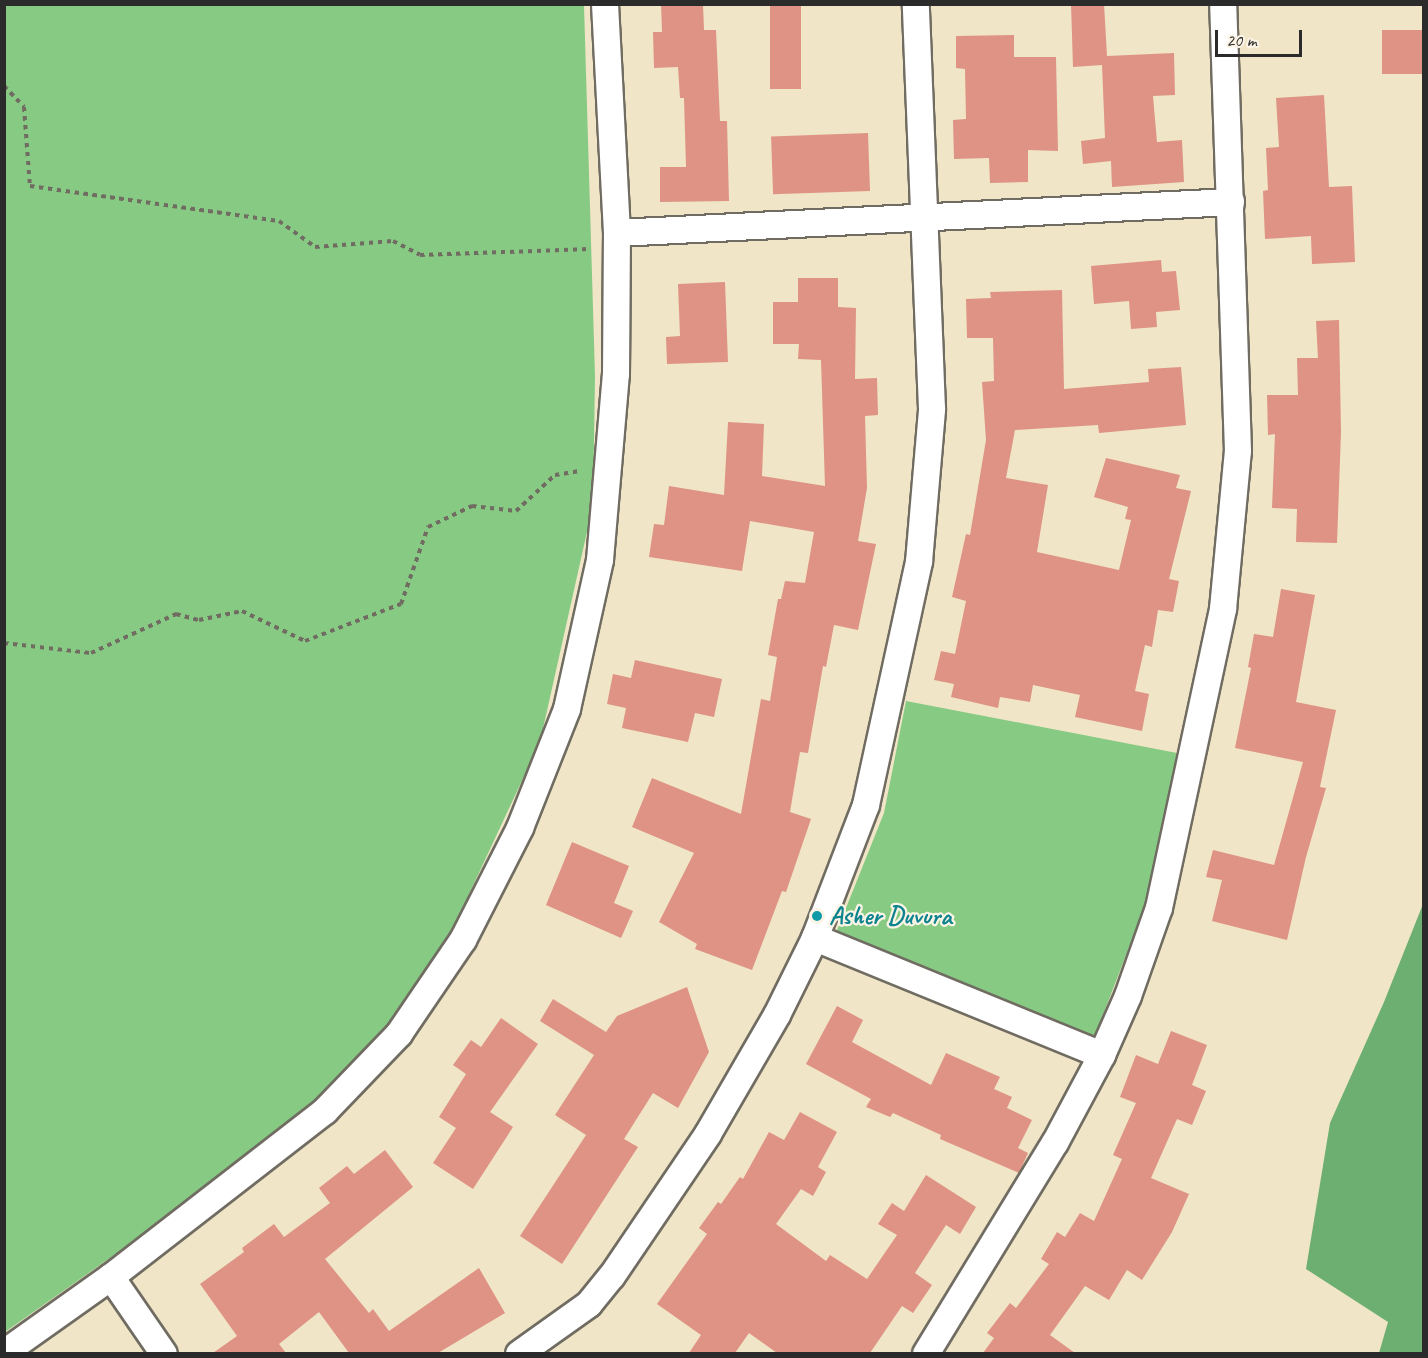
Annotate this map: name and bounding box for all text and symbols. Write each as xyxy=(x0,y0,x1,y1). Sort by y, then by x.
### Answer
scale bar xyxy=(1218,18,1305,56)
text: 20 m xyxy=(1226,29,1257,51)
place label: Asher Duvura xyxy=(829,900,951,932)
marker: Asher Duvura xyxy=(810,909,824,923)

